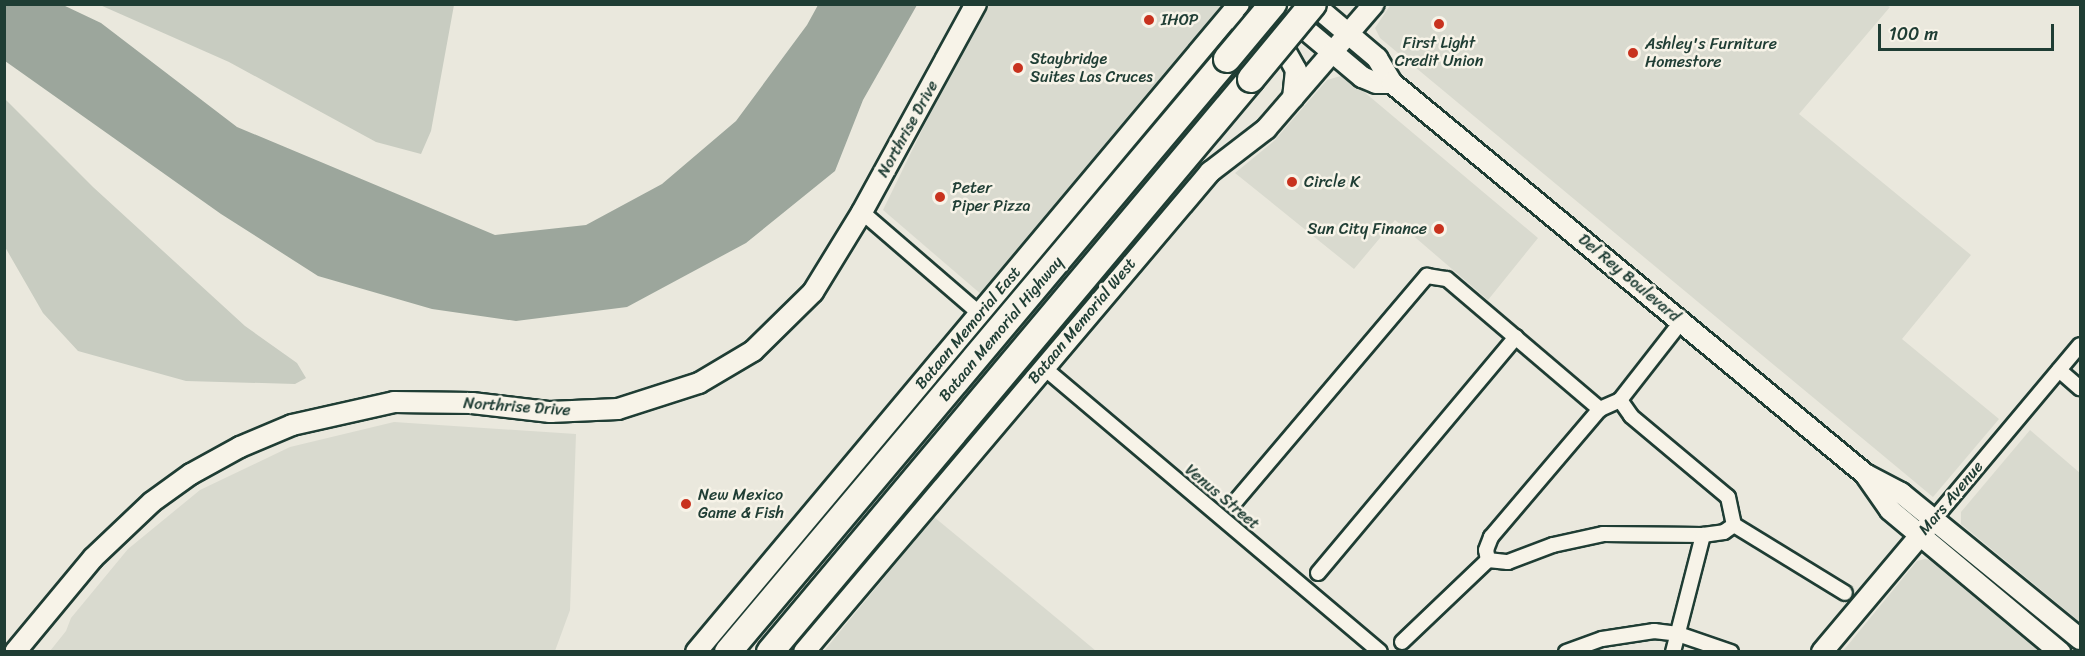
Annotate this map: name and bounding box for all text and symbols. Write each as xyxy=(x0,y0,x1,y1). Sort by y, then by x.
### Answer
place label: IHOP xyxy=(1161,10,1198,30)
scale bar xyxy=(1881,12,2056,50)
marker: IHOP xyxy=(1142,13,1156,27)
marker: First Light Credit Union xyxy=(1432,17,1446,31)
text: 100 m xyxy=(1889,18,1938,50)
place label: First Light Credit Union xyxy=(1395,33,1483,71)
place label: Ashley's Furniture Homestore xyxy=(1645,34,1777,72)
marker: Ashley's Furniture Homestore xyxy=(1626,46,1640,60)
place label: Staybridge Suites Las Cruces xyxy=(1030,49,1154,87)
marker: Staybridge Suites Las Cruces xyxy=(1011,61,1025,75)
street label: Northrise Drive xyxy=(874,77,942,181)
place label: Circle K xyxy=(1304,172,1360,192)
marker: Circle K xyxy=(1285,175,1299,189)
place label: Peter Piper Pizza xyxy=(952,178,1031,216)
marker: Peter Piper Pizza xyxy=(933,190,947,204)
place label: Sun City Finance xyxy=(1308,219,1427,239)
marker: Sun City Finance xyxy=(1432,222,1446,236)
street label: Del Rey Boulevard xyxy=(1574,230,1684,326)
street label: Bataan Memorial Highway xyxy=(935,253,1067,405)
street label: Bataan Memorial West xyxy=(1024,254,1140,388)
street label: Bataan Memorial East xyxy=(911,263,1025,393)
street label: Northrise Drive xyxy=(463,394,571,420)
street label: Mars Avenue xyxy=(1915,457,1987,539)
street label: Venus Street xyxy=(1181,460,1263,534)
place label: New Mexico Game & Fish xyxy=(698,485,784,523)
marker: New Mexico Game & Fish xyxy=(679,497,693,511)

